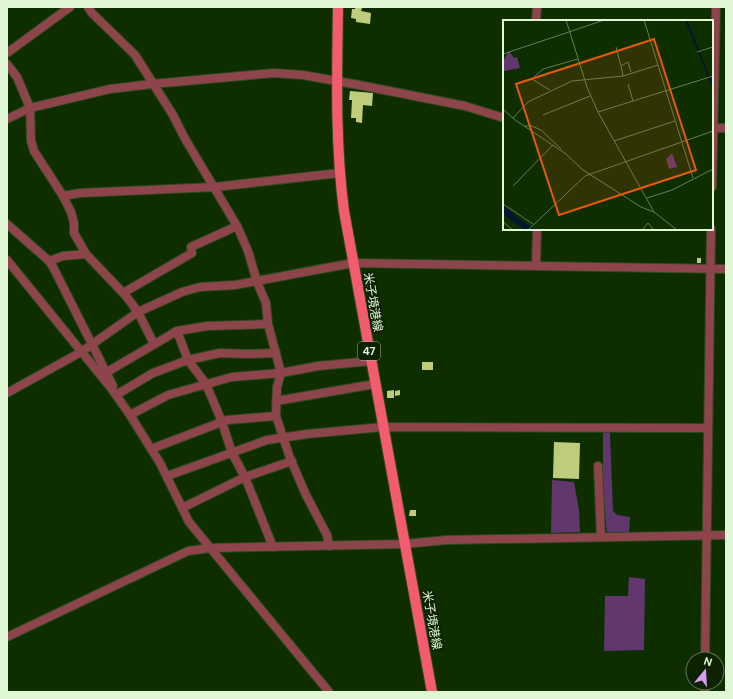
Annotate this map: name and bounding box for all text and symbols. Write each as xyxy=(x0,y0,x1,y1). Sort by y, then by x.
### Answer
inset map xyxy=(503,20,713,230)
street label: 米子境港線 xyxy=(360,271,386,333)
road number: 47 xyxy=(358,342,380,360)
street label: 米子境港線 xyxy=(419,589,445,651)
north arrow xyxy=(685,651,725,691)
text: N xyxy=(702,654,714,669)

